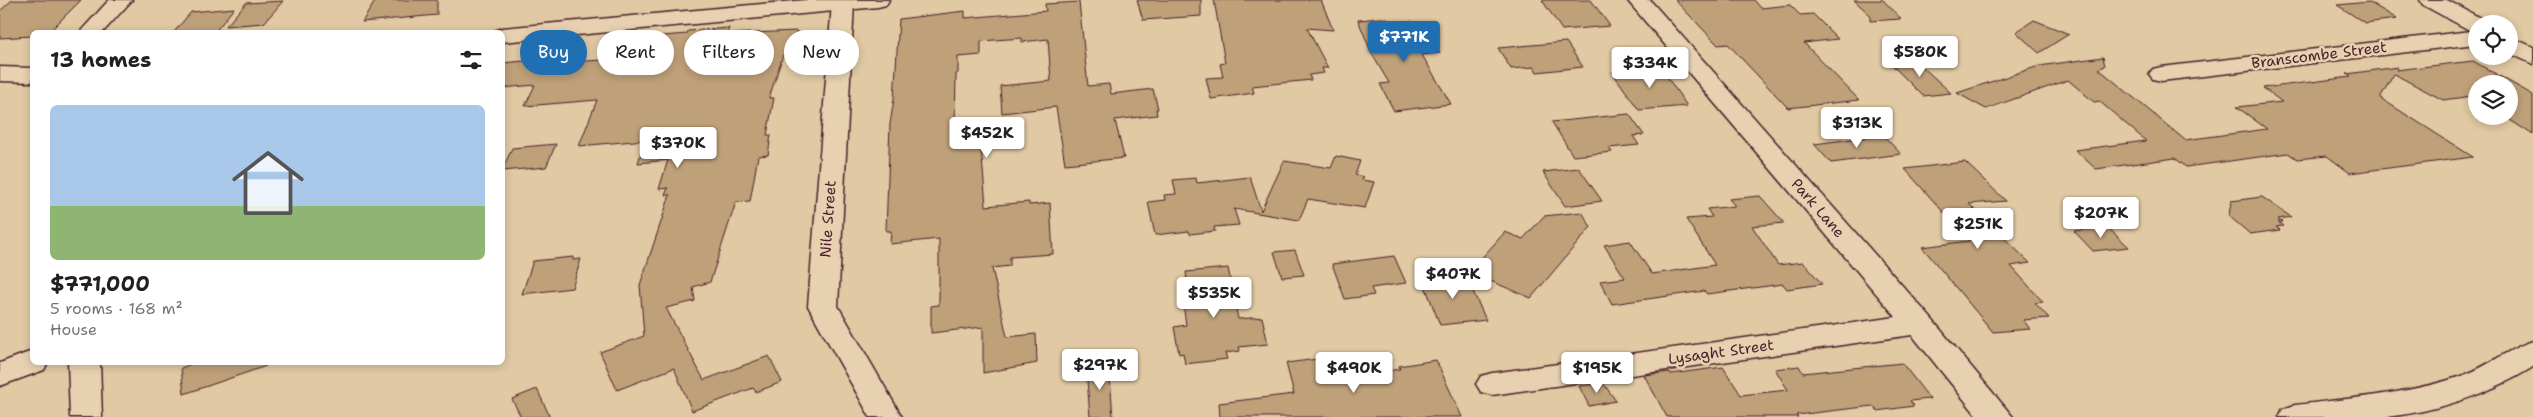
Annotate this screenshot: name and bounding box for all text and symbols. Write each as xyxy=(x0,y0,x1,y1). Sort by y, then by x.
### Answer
map controls xyxy=(2468,15,2518,125)
button: locate xyxy=(2468,15,2518,65)
pin: $771K xyxy=(1369,20,1439,63)
text: $771K xyxy=(1379,26,1429,47)
chip: Buy xyxy=(520,30,587,75)
chip: Rent xyxy=(597,30,674,75)
chip: Filters xyxy=(684,30,774,75)
chip: New xyxy=(784,30,859,75)
pin: $580K xyxy=(1885,36,1955,78)
street label: Branscombe Street xyxy=(2250,37,2388,73)
text: $580K xyxy=(1893,41,1947,62)
text: 13 homes xyxy=(50,46,151,74)
icon: filters xyxy=(457,46,485,74)
pin: $334K xyxy=(1615,46,1685,89)
text: $334K xyxy=(1623,52,1677,73)
button: layers xyxy=(2468,75,2518,125)
pin: $313K xyxy=(1822,106,1892,149)
text: $313K xyxy=(1832,112,1882,133)
pin: $452K xyxy=(952,116,1022,159)
text: $452K xyxy=(960,122,1014,143)
pin: $370K xyxy=(643,126,713,169)
text: $370K xyxy=(651,132,705,153)
icon: home xyxy=(223,138,313,228)
street label: Park Lane xyxy=(1787,174,1849,242)
street label: Nile Street xyxy=(815,180,841,258)
pin: $207K xyxy=(2066,196,2136,239)
text: $207K xyxy=(2074,202,2128,223)
pin: $251K xyxy=(1943,208,2013,250)
text: $251K xyxy=(1953,213,2003,234)
pin: $407K xyxy=(1418,258,1488,300)
text: $407K xyxy=(1425,263,1481,284)
text: $771,000 xyxy=(50,270,150,298)
pin: $535K xyxy=(1179,276,1249,319)
text: $535K xyxy=(1188,282,1240,303)
text: 5 rooms · 168 m² xyxy=(50,298,183,319)
text: House xyxy=(50,319,97,340)
street label: Lysaght Street xyxy=(1667,335,1775,369)
pin: $297K xyxy=(1065,348,1135,391)
pin: $490K xyxy=(1319,352,1389,394)
pin: $195K xyxy=(1562,352,1632,394)
text: $297K xyxy=(1073,354,1127,375)
text: $490K xyxy=(1327,357,1381,378)
text: $195K xyxy=(1572,357,1622,378)

